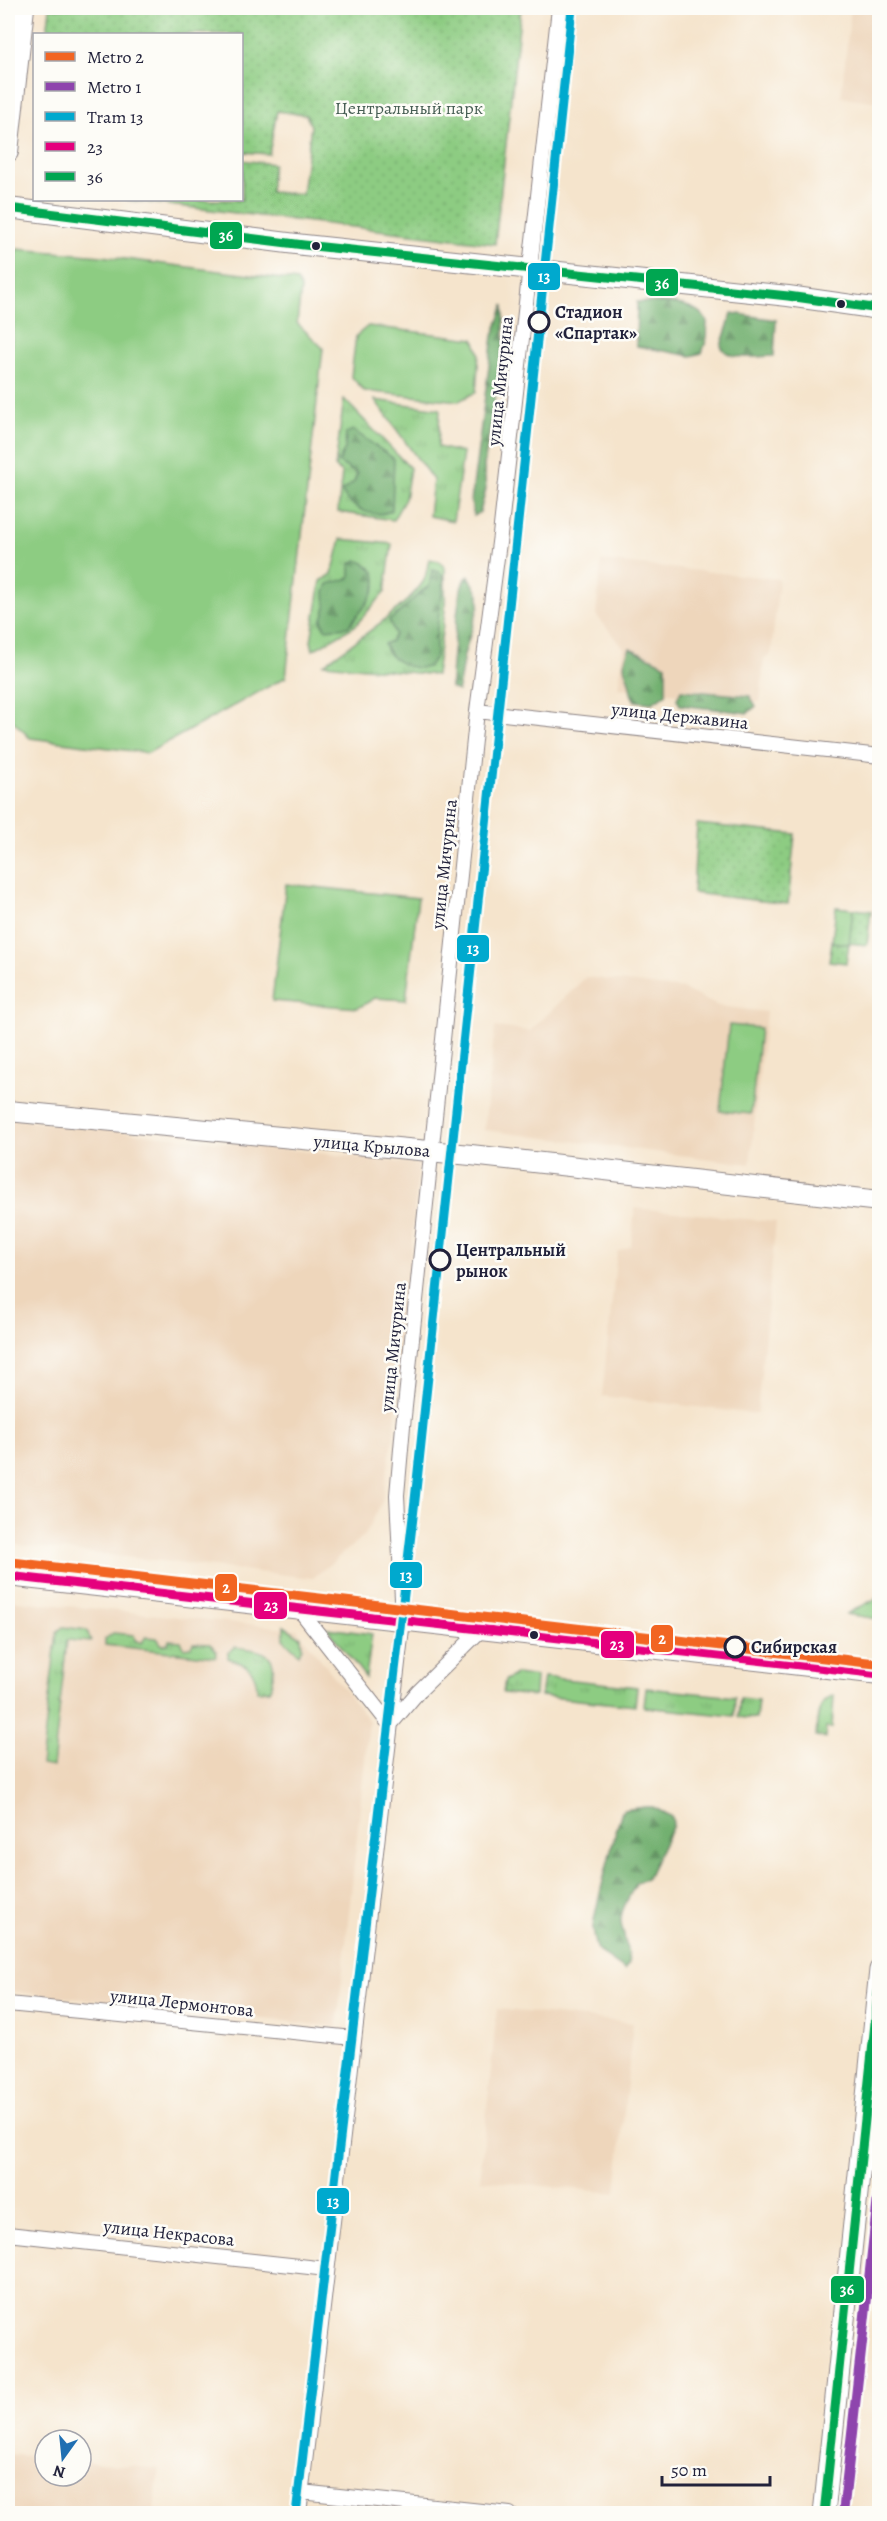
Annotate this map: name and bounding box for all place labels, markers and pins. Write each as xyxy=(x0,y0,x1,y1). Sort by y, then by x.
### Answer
unlabelled marker xyxy=(310,240,322,252)
unlabelled marker xyxy=(835,298,847,310)
place label: Стадион «Спартак» xyxy=(555,300,637,345)
marker: Стадион «Спартак» xyxy=(528,311,550,333)
place label: Центральный рынок xyxy=(456,1238,566,1283)
marker: Центральный рынок xyxy=(429,1249,451,1271)
unlabelled marker xyxy=(528,1629,540,1641)
place label: Сибирская xyxy=(751,1635,837,1659)
marker: Сибирская xyxy=(724,1636,746,1658)

